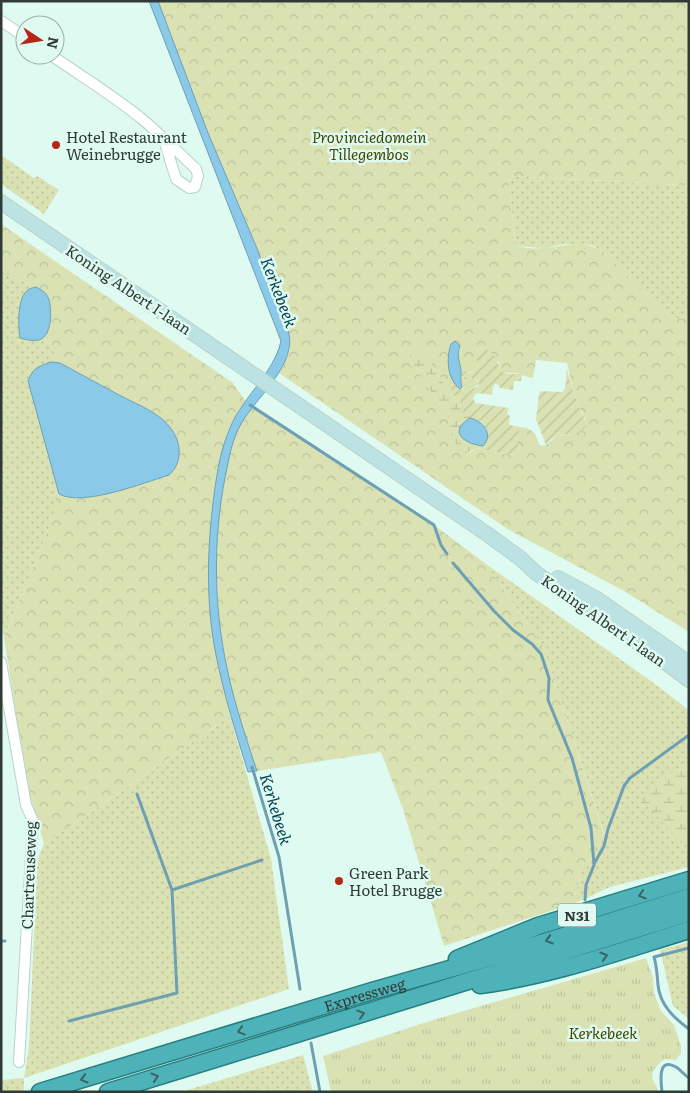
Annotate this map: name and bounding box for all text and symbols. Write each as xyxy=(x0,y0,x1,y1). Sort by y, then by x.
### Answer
north arrow xyxy=(15,15,65,65)
text: N xyxy=(43,35,65,51)
place label: Hotel Restaurant Weinebrugge xyxy=(66,125,187,165)
park label: Provinciedomein Tillegembos xyxy=(312,125,426,165)
marker: Hotel Restaurant Weinebrugge xyxy=(50,139,62,151)
street label: Koning Albert I-laan xyxy=(62,238,197,340)
water label: Kerkebeek xyxy=(256,253,304,331)
street label: Koning Albert I-laan xyxy=(537,568,671,672)
water label: Kerkebeek xyxy=(255,770,299,848)
street label: Chartreuseweg xyxy=(15,820,41,930)
place label: Green Park Hotel Brugge xyxy=(349,861,443,901)
marker: Green Park Hotel Brugge xyxy=(333,875,345,887)
one-way arrow xyxy=(639,889,647,899)
road number: N31 xyxy=(558,904,596,926)
one-way arrow xyxy=(546,935,554,945)
one-way arrow xyxy=(599,952,608,962)
street label: Expressweg xyxy=(321,970,408,1017)
one-way arrow xyxy=(356,1010,364,1020)
park label: Kerkebeek xyxy=(569,1021,638,1044)
one-way arrow xyxy=(238,1025,246,1035)
one-way arrow xyxy=(80,1073,88,1083)
one-way arrow xyxy=(150,1073,159,1083)

